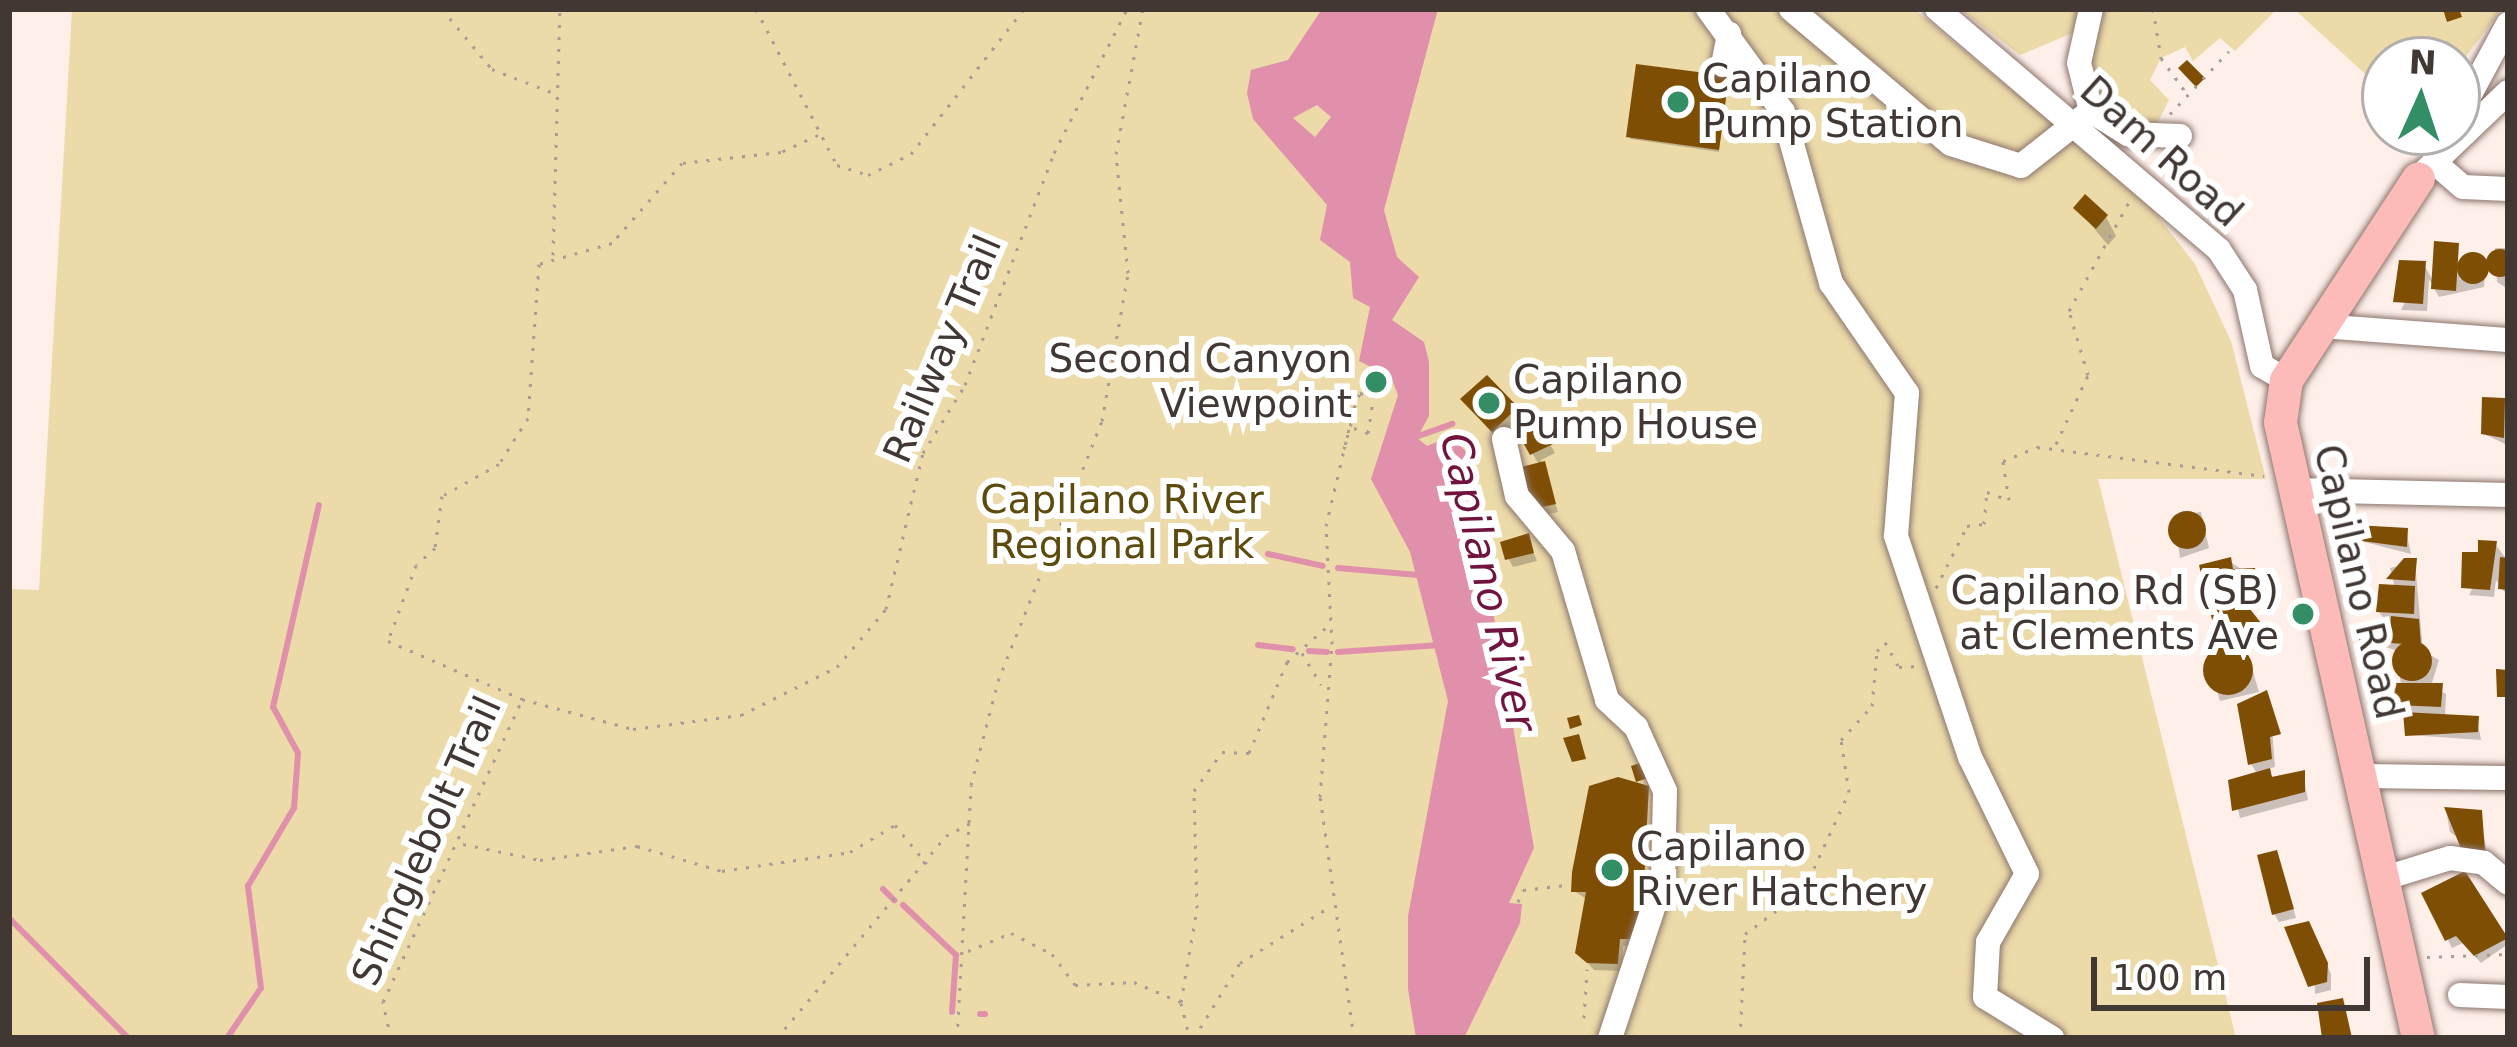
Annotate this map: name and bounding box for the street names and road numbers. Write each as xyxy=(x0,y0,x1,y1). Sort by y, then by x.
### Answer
street label: Dam Road xyxy=(2070,67,2252,237)
street label: Railway Trail xyxy=(874,228,1012,470)
street label: Capilano Road xyxy=(2304,440,2412,724)
street label: Shinglebolt Trail xyxy=(342,689,512,993)

